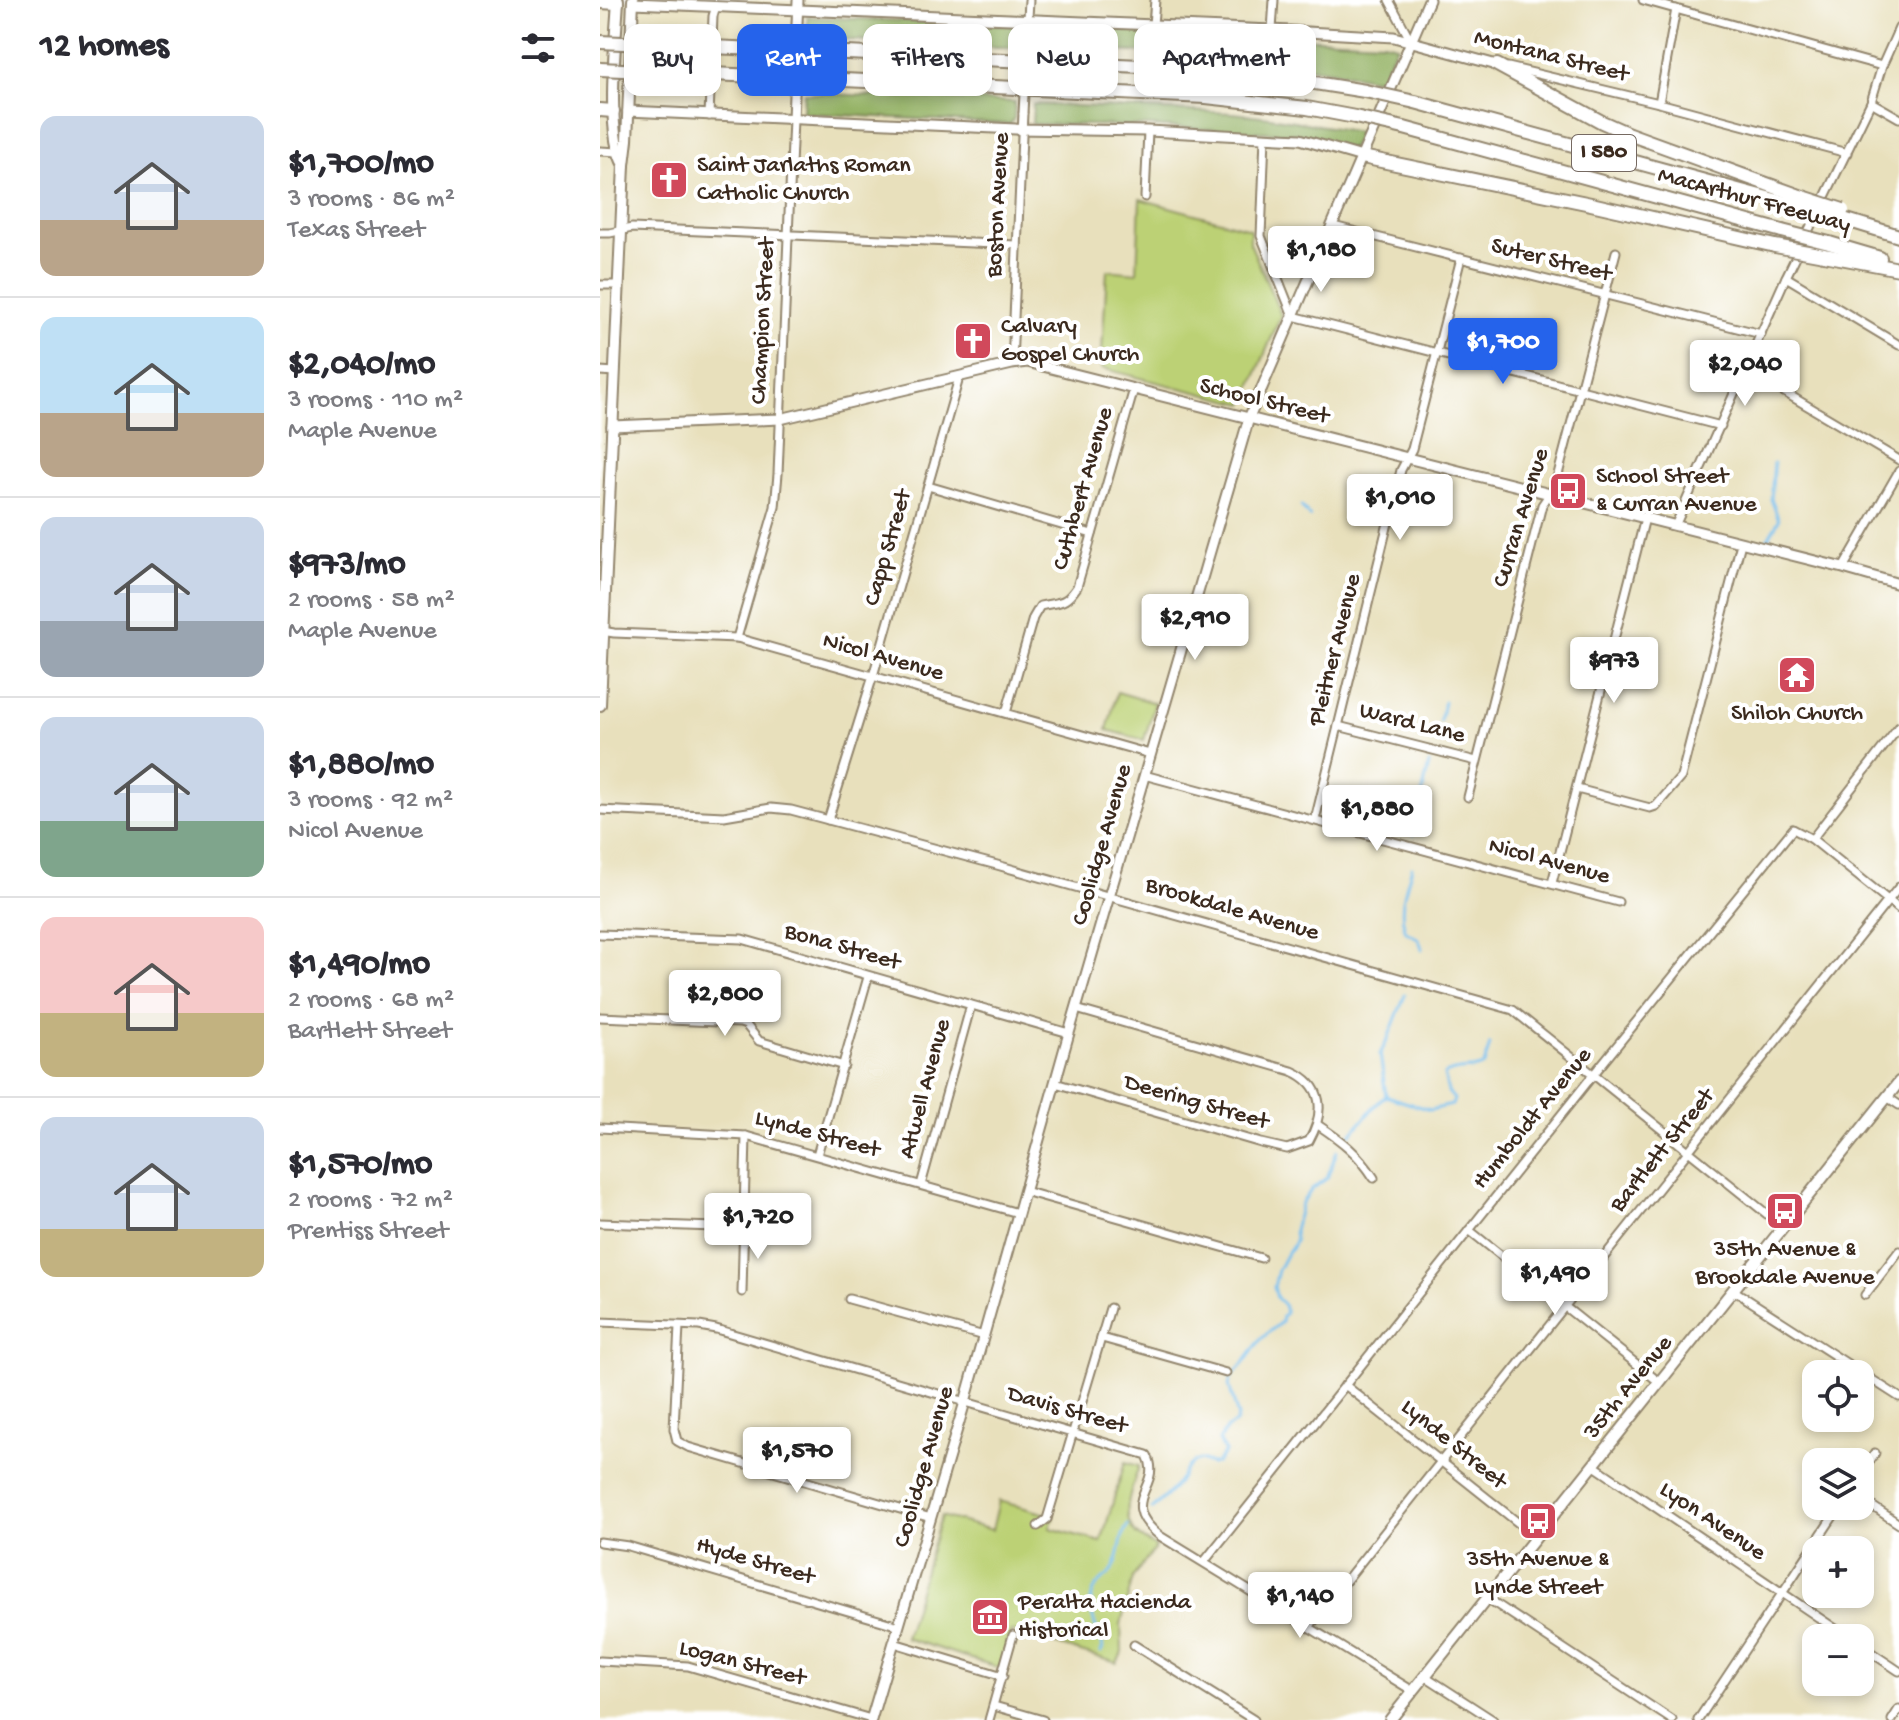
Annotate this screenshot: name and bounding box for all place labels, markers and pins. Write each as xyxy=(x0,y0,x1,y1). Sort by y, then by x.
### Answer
place label: Saint Jarlaths Roman Catholic Church xyxy=(697,152,911,209)
church icon: Saint Jarlaths Roman Catholic Church xyxy=(648,159,690,201)
pin: $1,180 xyxy=(1256,226,1386,294)
place label: Calvary Gospel Church xyxy=(1001,313,1139,370)
pin: $1,700 xyxy=(1438,318,1568,386)
church icon: Calvary Gospel Church xyxy=(952,320,994,362)
pin: $2,040 xyxy=(1680,340,1810,408)
place label: School Street & Curran Avenue xyxy=(1596,463,1757,520)
bus stop icon: School Street & Curran Avenue xyxy=(1547,470,1589,512)
pin: $1,010 xyxy=(1335,474,1465,542)
pin: $2,910 xyxy=(1130,594,1260,662)
pin: $973 xyxy=(1567,637,1661,705)
temple icon: Shiloh Church xyxy=(1776,654,1818,696)
place label: Shiloh Church xyxy=(1731,700,1863,729)
pin: $1,880 xyxy=(1312,785,1442,853)
pin: $2,800 xyxy=(660,970,790,1038)
bus stop icon: 35th Avenue & Brookdale Avenue xyxy=(1764,1190,1806,1232)
pin: $1,720 xyxy=(693,1193,823,1261)
place label: 35th Avenue & Brookdale Avenue xyxy=(1694,1236,1875,1293)
pin: $1,490 xyxy=(1490,1249,1620,1317)
pin: $1,570 xyxy=(732,1427,862,1495)
bus stop icon: 35th Avenue & Lynde Street xyxy=(1517,1500,1559,1542)
place label: 35th Avenue & Lynde Street xyxy=(1466,1546,1609,1603)
pin: $1,140 xyxy=(1235,1572,1365,1640)
place label: Peralta Hacienda Historical xyxy=(1017,1589,1192,1646)
museum icon: Peralta Hacienda Historical xyxy=(969,1596,1011,1638)

